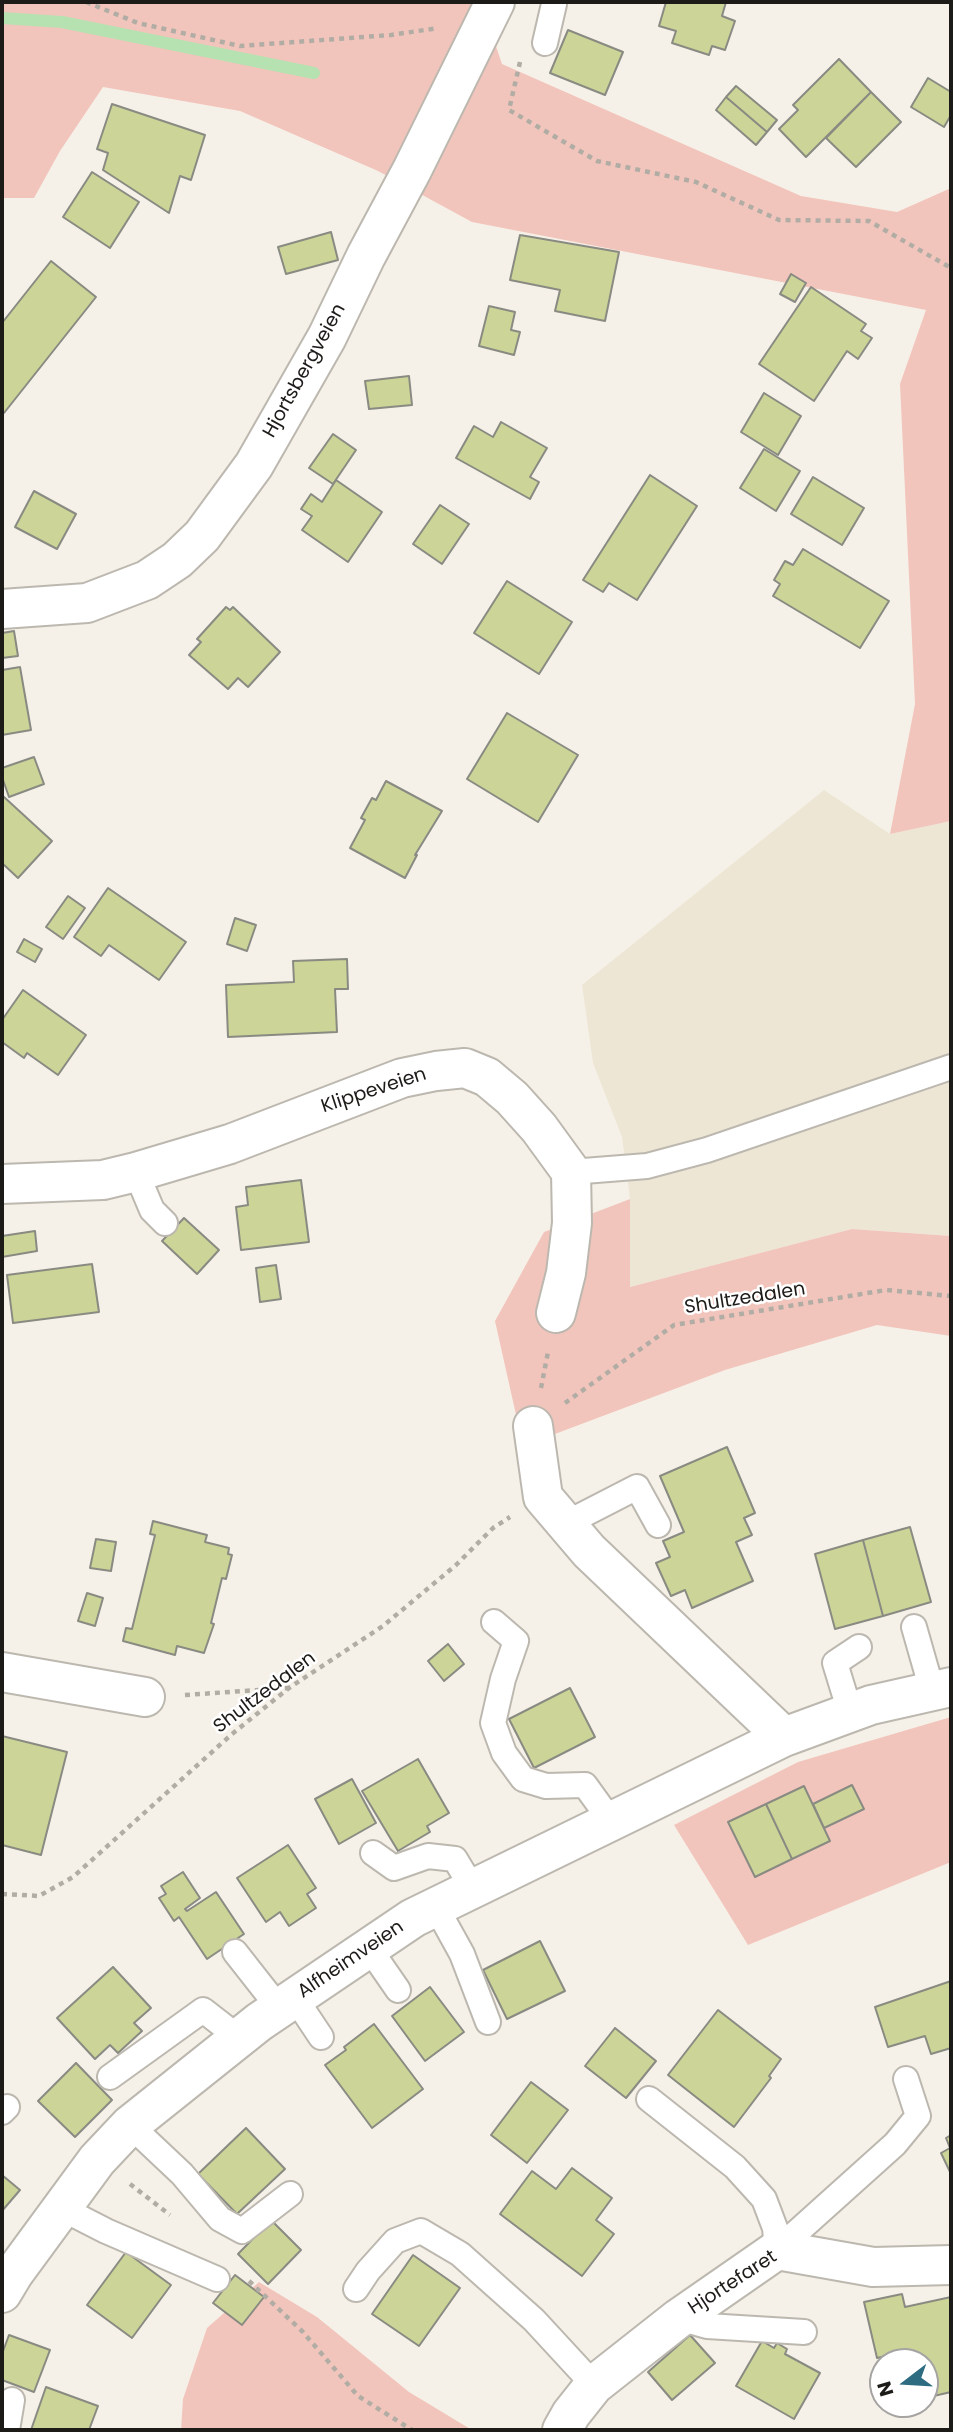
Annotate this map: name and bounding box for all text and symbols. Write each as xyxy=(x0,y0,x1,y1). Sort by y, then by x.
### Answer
street label: Hjortsbergveien xyxy=(259,300,351,442)
street label: Klippeveien xyxy=(319,1063,429,1119)
street label: Shultzedalen xyxy=(683,1278,807,1320)
street label: Shultzedalen xyxy=(210,1647,320,1739)
street label: Alfheimveien xyxy=(294,1916,408,2004)
street label: Hjortefaret xyxy=(685,2246,781,2320)
north arrow xyxy=(869,2348,939,2418)
text: N xyxy=(870,2378,900,2399)

